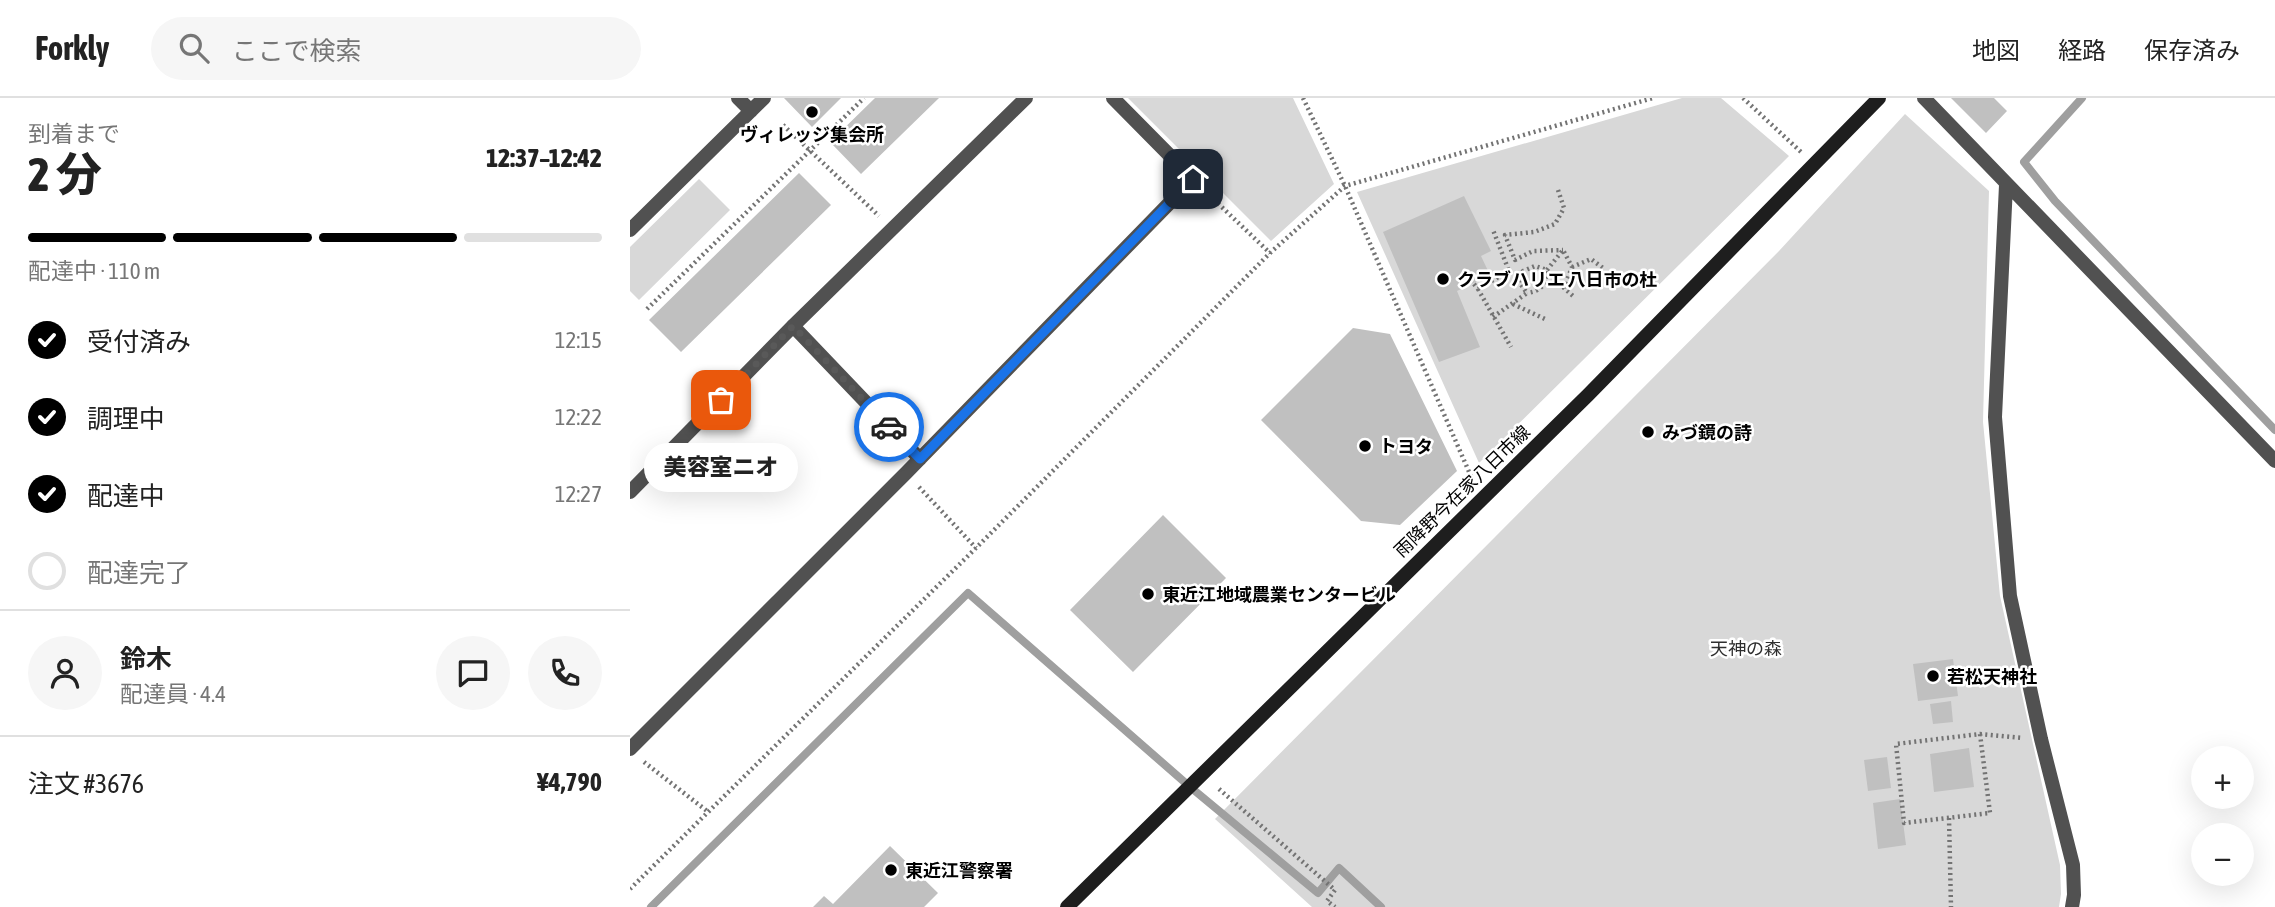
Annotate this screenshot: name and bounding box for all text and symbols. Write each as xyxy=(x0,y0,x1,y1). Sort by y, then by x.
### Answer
search box xyxy=(151,17,641,80)
text: Forkly xyxy=(35,29,109,67)
icon: search xyxy=(175,29,213,67)
text: ここで検索 xyxy=(231,36,361,66)
text: 地図 xyxy=(1972,37,2020,64)
text: 経路 xyxy=(2058,37,2106,64)
text: 保存済み xyxy=(2144,37,2240,64)
marker: ヴィレッジ集会所 xyxy=(804,104,820,120)
text: 到着まで xyxy=(28,121,120,147)
place label: ヴィレッジ集会所 xyxy=(740,124,884,145)
text: 12:37–12:42 xyxy=(486,143,602,173)
text: 2 分 xyxy=(28,148,102,201)
pin xyxy=(1163,149,1223,209)
icon: home xyxy=(1174,160,1212,198)
text: 配達中 · 110 m xyxy=(28,258,160,284)
place label: クラブハリエ 八日市の杜 xyxy=(1457,269,1657,290)
marker: クラブハリエ 八日市の杜 xyxy=(1435,271,1451,287)
icon: check xyxy=(28,321,66,359)
text: 受付済み xyxy=(87,327,191,357)
text: 12:15 xyxy=(555,327,602,353)
pin xyxy=(691,370,751,430)
icon: bag xyxy=(702,381,740,419)
courier xyxy=(854,392,924,462)
icon: check xyxy=(28,398,66,436)
text: 調理中 xyxy=(87,404,165,434)
text: 12:22 xyxy=(555,404,602,430)
icon: car xyxy=(870,408,908,446)
street label: 雨降野今在家八日市線 xyxy=(1390,421,1534,561)
place label: みづ鏡の詩 xyxy=(1662,422,1752,443)
marker: みづ鏡の詩 xyxy=(1640,424,1656,440)
place label: トヨタ xyxy=(1379,436,1433,457)
marker: トヨタ xyxy=(1357,438,1373,454)
callout: 美容室ニオ xyxy=(644,442,798,491)
text: 美容室ニオ xyxy=(664,454,779,480)
icon: check xyxy=(28,475,66,513)
text: 配達中 xyxy=(87,481,165,511)
text: 12:27 xyxy=(555,481,602,507)
text: 配達完了 xyxy=(87,558,191,588)
place label: 東近江地域農業センタービル xyxy=(1162,584,1396,605)
marker: 東近江地域農業センタービル xyxy=(1140,586,1156,602)
button: person xyxy=(28,636,102,710)
button: chat xyxy=(436,636,510,710)
button: phone xyxy=(528,636,602,710)
park label: 天神の森 xyxy=(1710,638,1782,659)
text: 鈴木 xyxy=(120,644,172,674)
place label: 若松天神社 xyxy=(1947,666,2037,687)
marker: 若松天神社 xyxy=(1925,668,1941,684)
text: 配達員 · 4.4 xyxy=(120,681,226,707)
map controls xyxy=(2191,746,2254,886)
button: + xyxy=(2191,746,2254,809)
text: ¥4,790 xyxy=(537,767,602,797)
text: 注文 #3676 xyxy=(28,769,144,799)
button: − xyxy=(2191,823,2254,886)
place label: 東近江警察署 xyxy=(905,860,1013,881)
marker: 東近江警察署 xyxy=(883,862,899,878)

